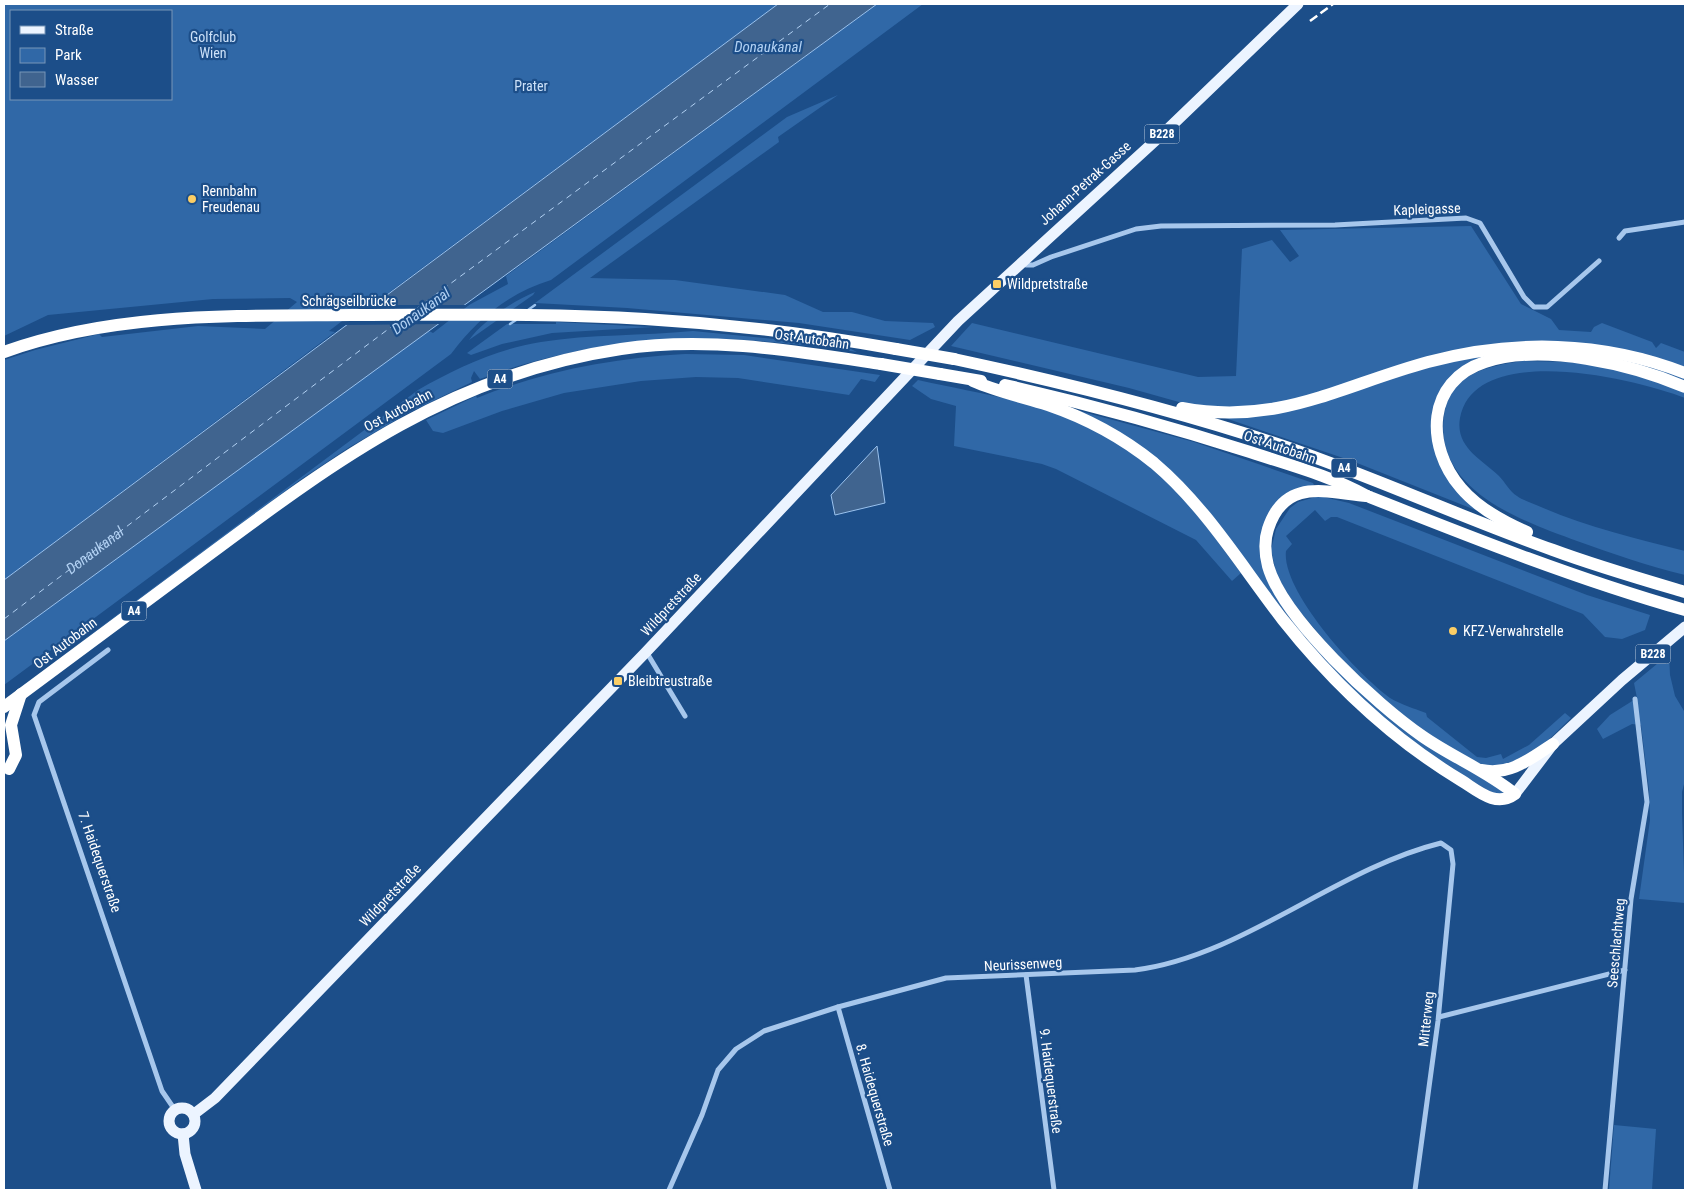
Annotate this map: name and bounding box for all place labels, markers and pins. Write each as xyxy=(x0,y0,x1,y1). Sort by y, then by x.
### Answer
place label: Rennbahn Freudenau xyxy=(202,183,260,215)
marker: Rennbahn Freudenau xyxy=(186,193,198,205)
place label: Wildpretstraße xyxy=(1007,276,1088,292)
marker: Wildpretstraße xyxy=(991,278,1003,290)
place label: KFZ-Verwahrstelle xyxy=(1463,623,1564,639)
marker: KFZ-Verwahrstelle xyxy=(1447,625,1459,637)
place label: Bleibtreustraße xyxy=(628,673,713,689)
marker: Bleibtreustraße xyxy=(612,675,624,687)

